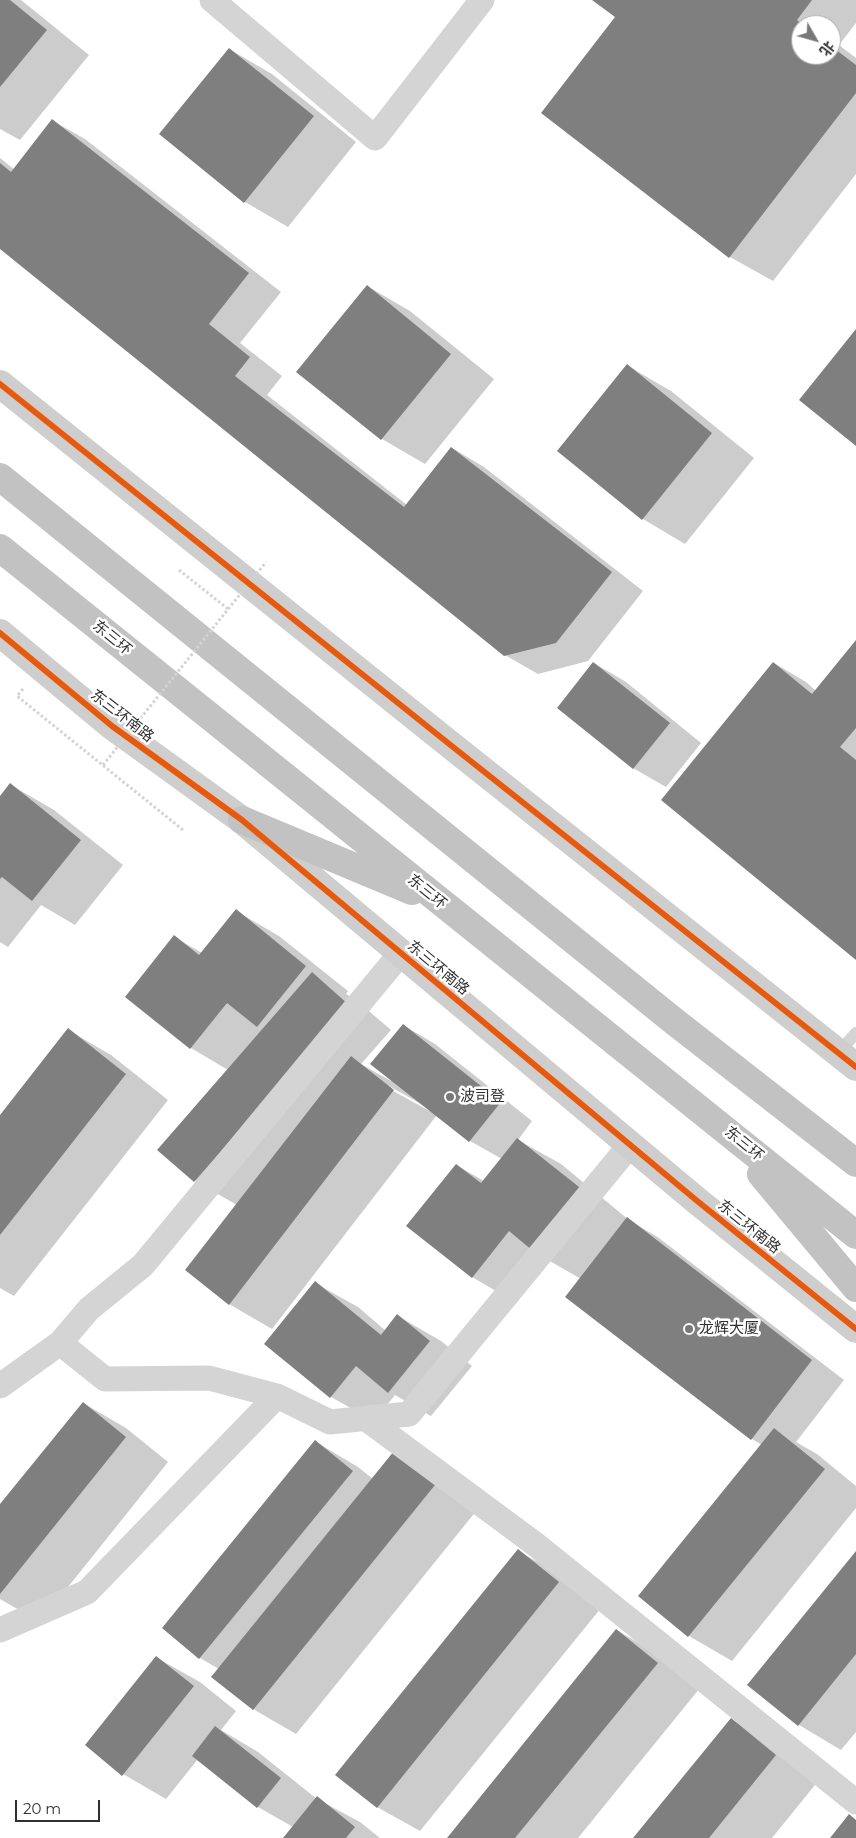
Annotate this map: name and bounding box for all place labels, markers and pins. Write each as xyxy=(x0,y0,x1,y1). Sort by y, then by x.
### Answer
place label: 波司登 xyxy=(460,1088,505,1106)
marker: 波司登 xyxy=(444,1091,456,1103)
place label: 龙辉大厦 xyxy=(699,1320,759,1338)
marker: 龙辉大厦 xyxy=(683,1323,695,1335)

